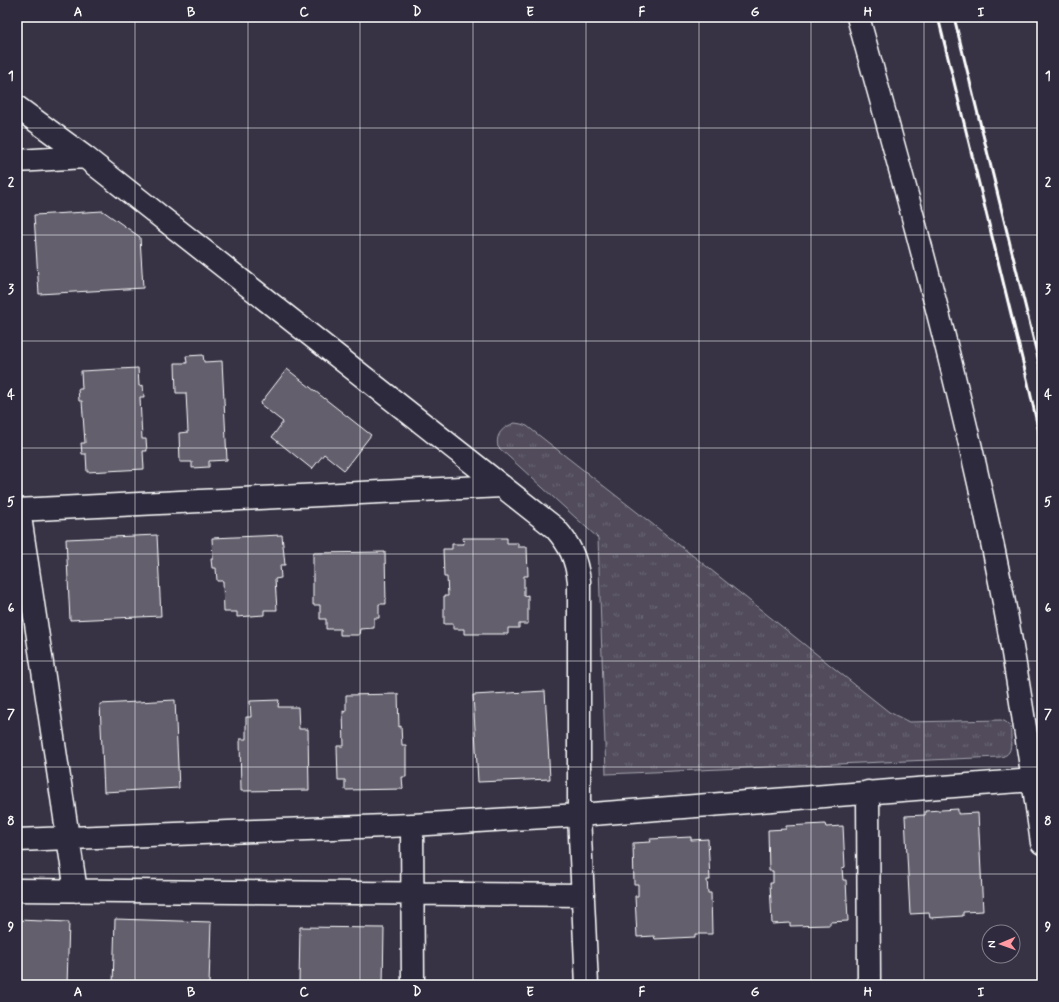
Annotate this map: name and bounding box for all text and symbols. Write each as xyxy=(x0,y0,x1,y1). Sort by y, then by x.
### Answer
text: A xyxy=(74,4,82,21)
text: B xyxy=(187,4,196,21)
text: C xyxy=(299,4,309,21)
text: D xyxy=(413,4,422,21)
text: E xyxy=(526,4,534,21)
text: F xyxy=(639,4,646,21)
text: G xyxy=(751,4,760,21)
text: H xyxy=(864,4,873,21)
text: I xyxy=(978,4,985,21)
text: 1 xyxy=(8,68,14,85)
text: 1 xyxy=(1045,68,1051,85)
text: 2 xyxy=(8,174,15,191)
text: 2 xyxy=(1045,174,1052,191)
text: 3 xyxy=(8,281,14,298)
text: 3 xyxy=(1045,281,1051,298)
text: 4 xyxy=(7,387,15,404)
text: 4 xyxy=(1044,387,1052,404)
text: 5 xyxy=(7,494,15,511)
text: 5 xyxy=(1044,494,1052,511)
text: 6 xyxy=(8,600,15,617)
text: 6 xyxy=(1045,600,1052,617)
text: 7 xyxy=(7,706,15,723)
text: 7 xyxy=(1044,706,1052,723)
text: 8 xyxy=(7,813,15,830)
text: 8 xyxy=(1044,813,1052,830)
text: 9 xyxy=(8,919,15,936)
text: 9 xyxy=(1045,919,1052,936)
north arrow xyxy=(981,924,1021,964)
text: N xyxy=(985,940,999,948)
text: A xyxy=(74,984,82,1001)
text: B xyxy=(187,984,196,1001)
text: C xyxy=(299,984,309,1001)
text: D xyxy=(413,984,422,1001)
text: E xyxy=(526,984,534,1001)
text: F xyxy=(639,984,646,1001)
text: G xyxy=(751,984,760,1001)
text: H xyxy=(864,984,873,1001)
text: I xyxy=(978,984,985,1001)

